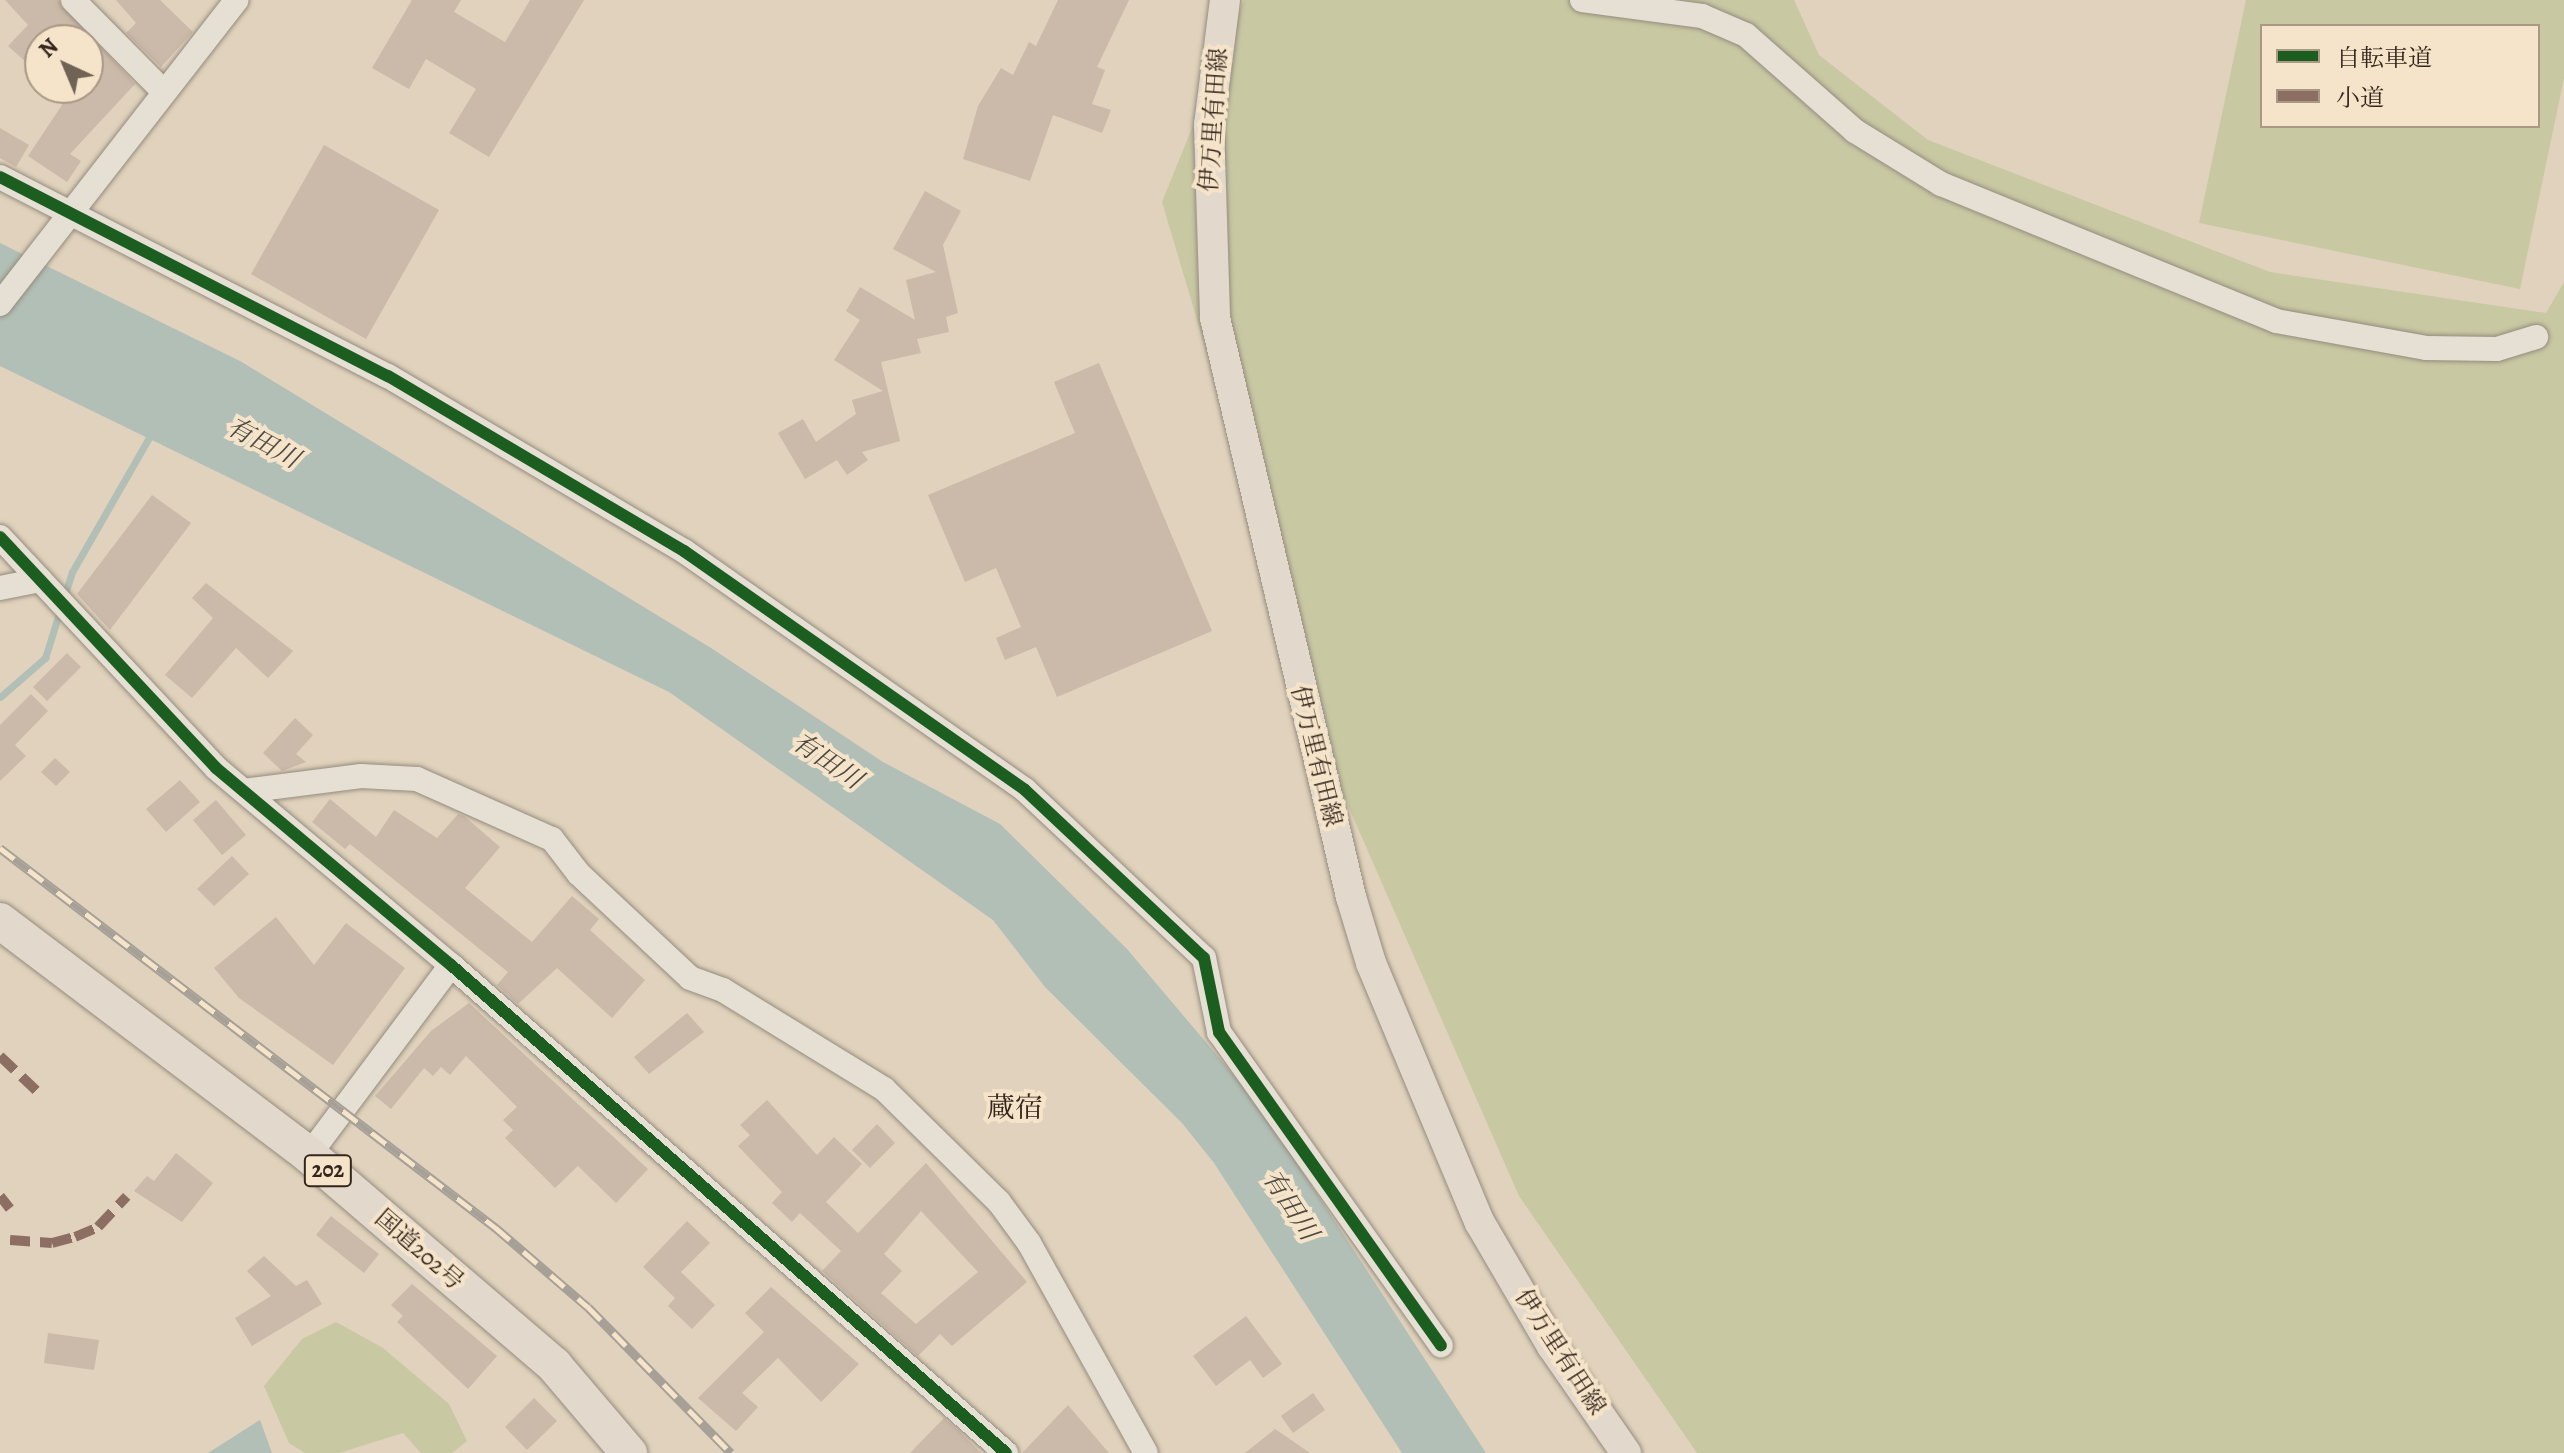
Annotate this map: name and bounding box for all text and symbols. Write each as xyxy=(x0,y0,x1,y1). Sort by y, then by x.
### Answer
north arrow xyxy=(24,24,104,104)
legend xyxy=(2260,24,2540,128)
text: N xyxy=(33,32,65,65)
text: 自転車道 xyxy=(2336,42,2432,74)
street label: 伊万里有田線 xyxy=(1195,47,1233,193)
text: 小道 xyxy=(2336,82,2384,114)
water label: 有田川 xyxy=(221,411,305,475)
street label: 伊万里有田線 xyxy=(1285,683,1347,829)
water label: 有田川 xyxy=(786,726,868,796)
district label: 蔵宿 xyxy=(987,1091,1043,1125)
road number: 202 xyxy=(302,1153,354,1189)
water label: 有田川 xyxy=(1256,1164,1324,1246)
street label: 国道202号 xyxy=(369,1204,469,1296)
street label: 伊万里有田線 xyxy=(1509,1284,1611,1420)

